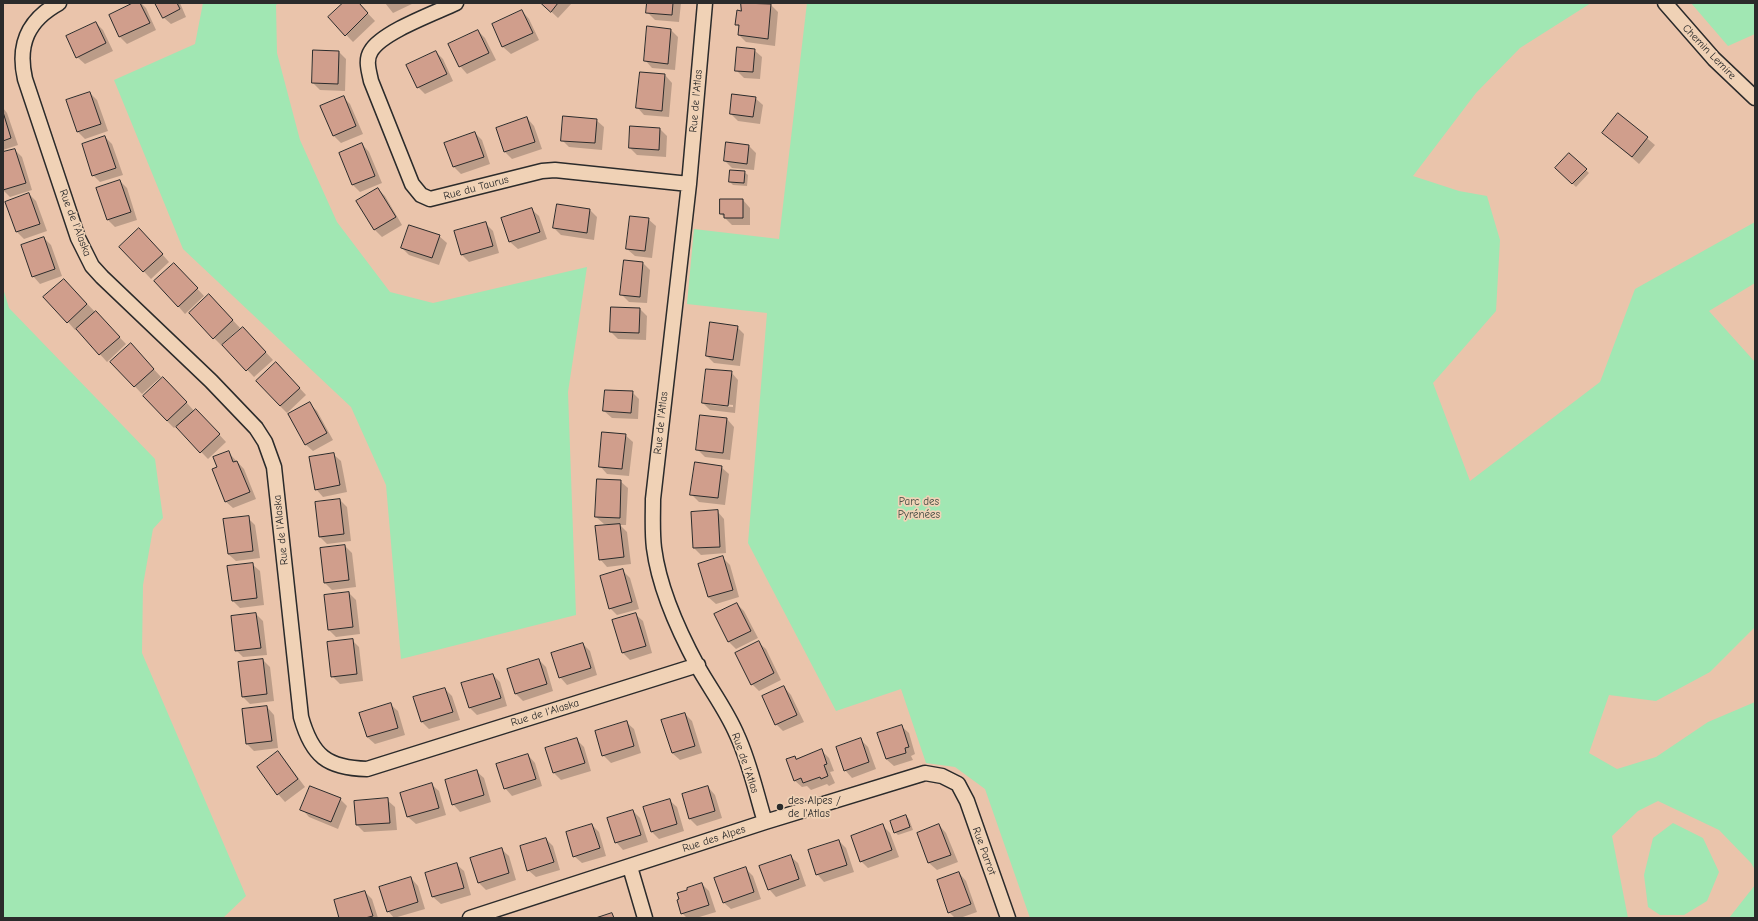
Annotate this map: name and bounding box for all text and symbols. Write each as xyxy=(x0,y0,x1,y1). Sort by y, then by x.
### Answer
street label: Chemin Lemire xyxy=(1679,22,1739,82)
street label: Rue de l'Atlas xyxy=(687,69,705,133)
street label: Rue du Taurus xyxy=(442,173,510,203)
street label: Rue de l'Alaska xyxy=(56,188,94,258)
street label: Rue de l'Atlas xyxy=(651,391,671,455)
street label: Rue de l'Alaska xyxy=(271,494,291,566)
park label: Parc des Pyrénées xyxy=(898,495,940,521)
street label: Rue de l'Alaska xyxy=(509,696,581,730)
street label: Rue de l'Atlas xyxy=(728,731,762,795)
place label: des Alpes / de l'Atlas xyxy=(788,794,841,820)
marker: des Alpes / de l'Atlas xyxy=(775,802,785,812)
street label: Rue des Alpes xyxy=(681,823,747,855)
street label: Rue Parrot xyxy=(969,825,999,877)

